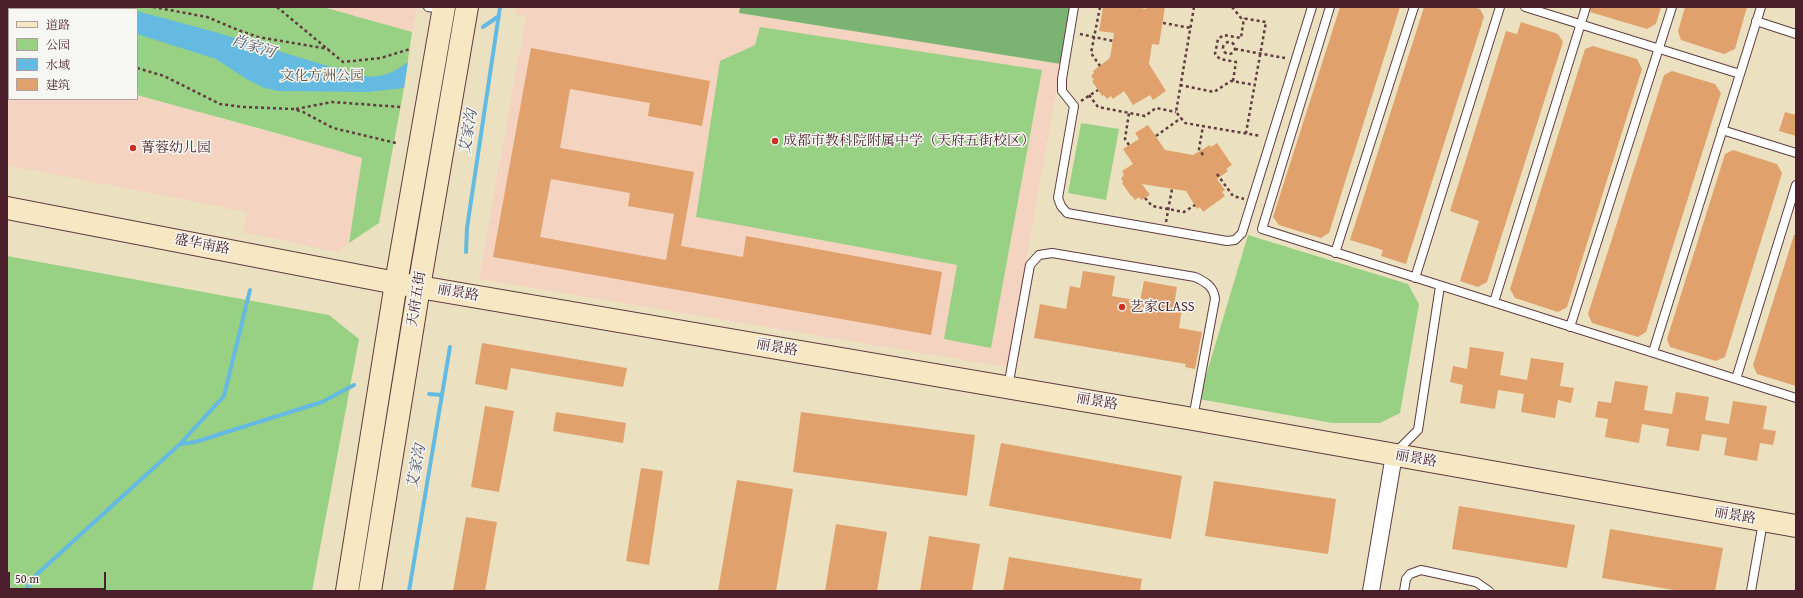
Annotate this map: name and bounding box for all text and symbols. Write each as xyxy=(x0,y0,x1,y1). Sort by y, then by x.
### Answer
legend xyxy=(8,8,138,100)
text: 道路 xyxy=(46,16,70,33)
water label: 肖家河 xyxy=(229,31,277,63)
text: 公园 xyxy=(46,36,70,53)
text: 水域 xyxy=(46,56,70,73)
park label: 文化方洲公园 xyxy=(280,68,364,84)
text: 建筑 xyxy=(46,76,70,93)
water label: 艾家沟 xyxy=(457,108,481,156)
place label: 成都市教科院附属中学（天府五街校区） xyxy=(783,133,1035,149)
marker: 成都市教科院附属中学（天府五街校区） xyxy=(770,136,780,146)
place label: 菁蓉幼儿园 xyxy=(141,140,211,156)
marker: 菁蓉幼儿园 xyxy=(128,143,138,153)
street label: 盛华南路 xyxy=(173,231,231,259)
street label: 天府五街 xyxy=(404,270,430,328)
street label: 丽景路 xyxy=(436,281,480,305)
place label: 艺家CLASS xyxy=(1130,299,1195,315)
marker: 艺家CLASS xyxy=(1117,302,1127,312)
street label: 丽景路 xyxy=(755,336,799,360)
street label: 丽景路 xyxy=(1075,390,1119,414)
water label: 艾家沟 xyxy=(404,443,430,491)
street label: 丽景路 xyxy=(1394,447,1438,471)
street label: 丽景路 xyxy=(1713,504,1757,528)
scale bar xyxy=(10,564,108,590)
text: 50 m xyxy=(15,570,39,587)

